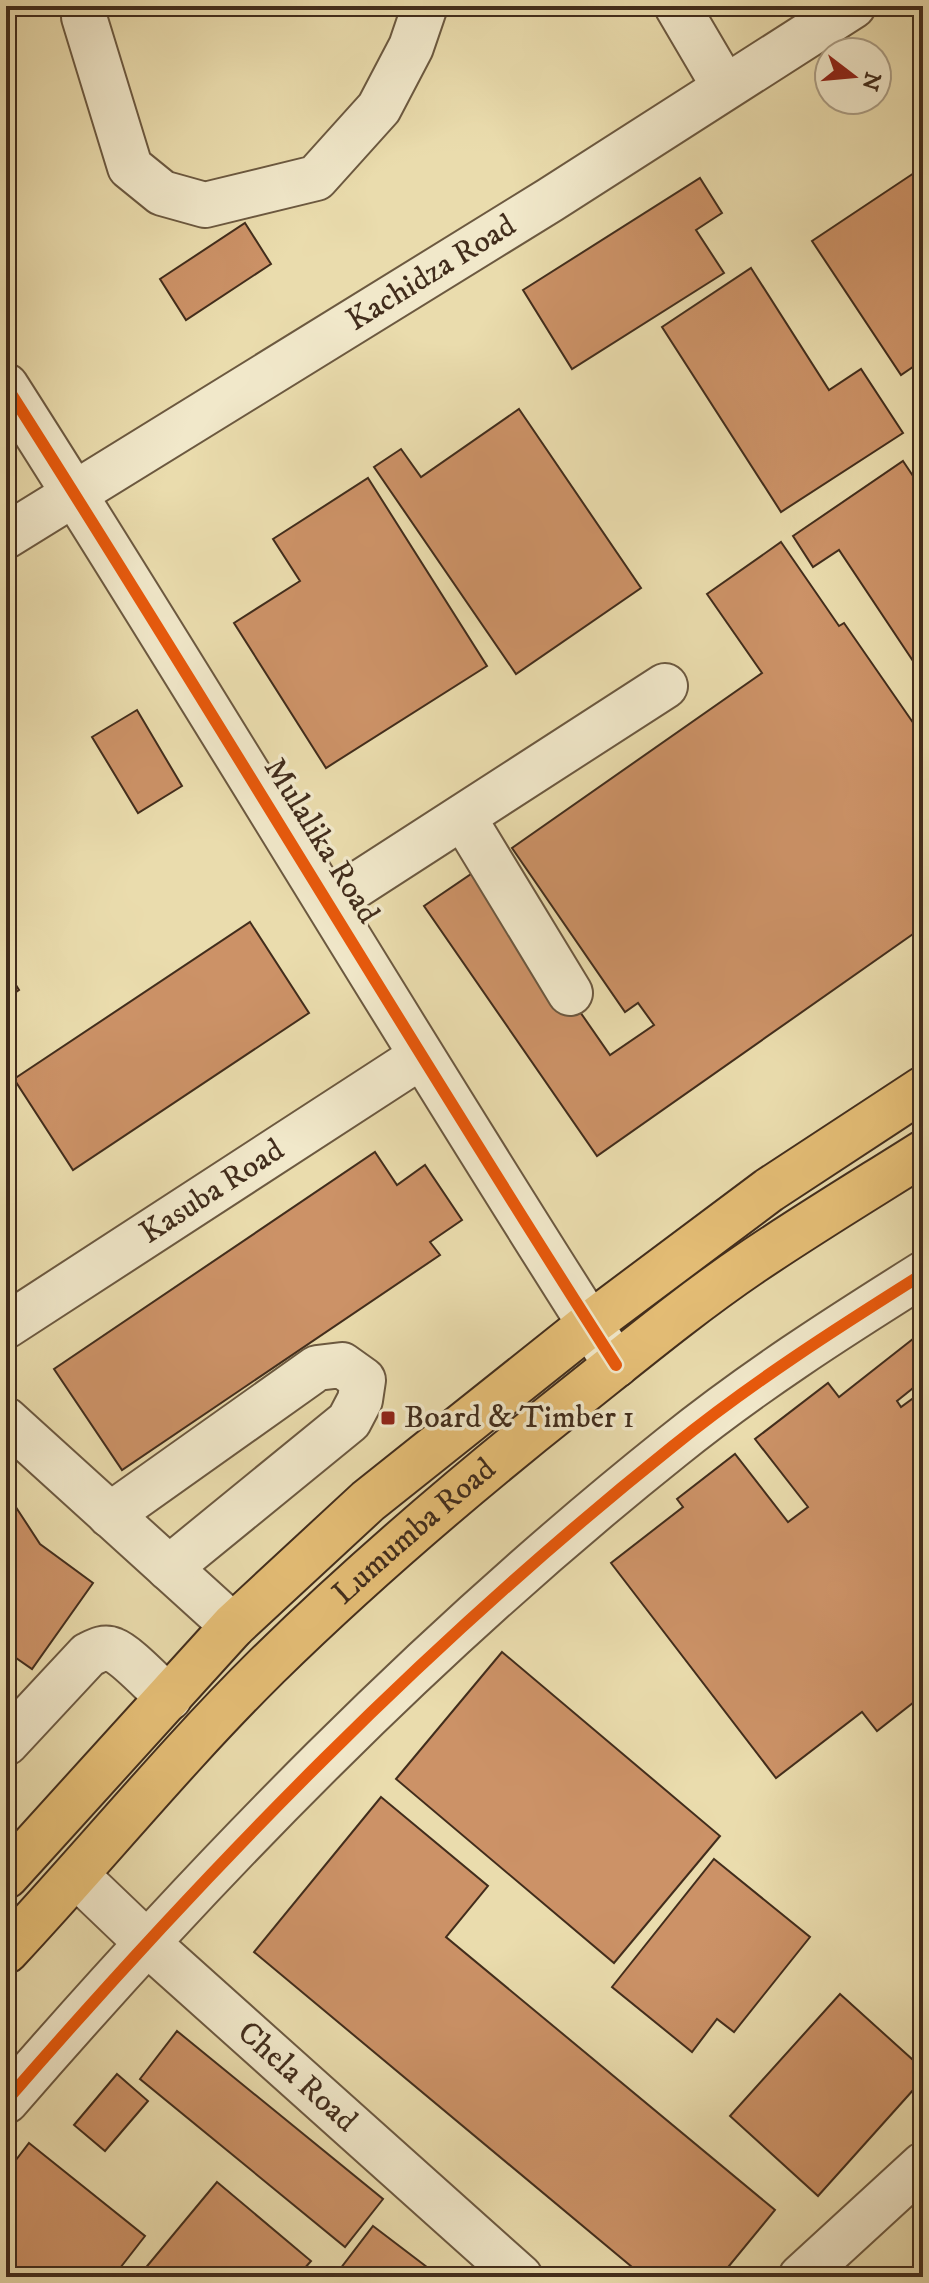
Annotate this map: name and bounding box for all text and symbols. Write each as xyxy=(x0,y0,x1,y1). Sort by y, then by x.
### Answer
north arrow xyxy=(813,36,893,116)
text: N xyxy=(855,69,886,94)
street label: Kachidza Road xyxy=(339,206,523,341)
street label: Mulalika Road xyxy=(254,751,388,931)
street label: Kasuba Road xyxy=(133,1131,292,1253)
place label: Board & Timber 1 xyxy=(404,1398,635,1438)
marker: Board & Timber 1 xyxy=(379,1409,397,1427)
street label: Lumumba Road xyxy=(324,1450,504,1614)
street label: Chela Road xyxy=(229,2013,365,2141)

